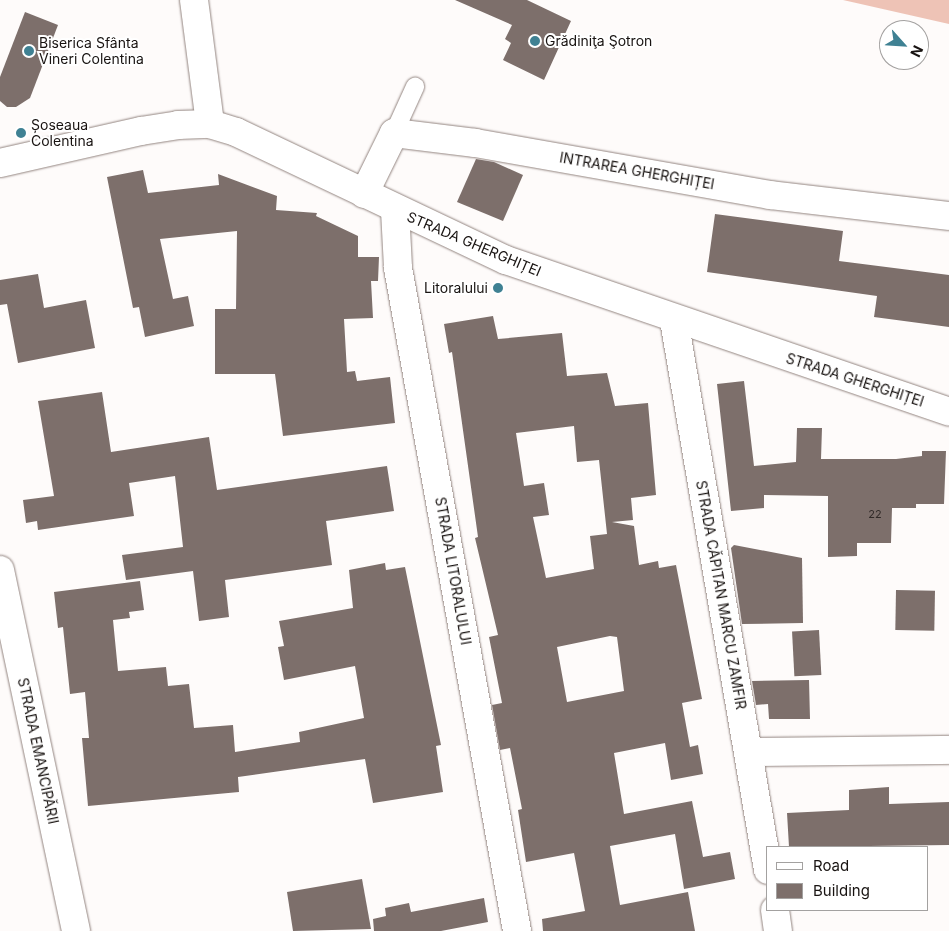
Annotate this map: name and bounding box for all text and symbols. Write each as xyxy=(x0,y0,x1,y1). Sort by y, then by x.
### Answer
north arrow xyxy=(879,20,929,70)
place label: Grădiniţa Şotron xyxy=(545,33,652,49)
place label: Biserica Sfânta Vineri Colentina xyxy=(39,35,144,68)
marker: Grădiniţa Şotron xyxy=(529,35,541,47)
text: N xyxy=(907,43,927,60)
marker: Biserica Sfânta Vineri Colentina xyxy=(23,45,35,57)
place label: Șoseaua Colentina xyxy=(31,117,94,150)
marker: Șoseaua Colentina xyxy=(15,127,27,139)
street label: INTRAREA GHERGHIȚEI xyxy=(558,149,716,193)
street label: STRADA GHERGHIȚEI xyxy=(404,208,544,280)
place label: Litoralului xyxy=(424,280,488,296)
marker: Litoralului xyxy=(492,282,504,294)
street label: STRADA GHERGHIȚEI xyxy=(784,350,926,410)
street label: STRADA CĂPITAN MARCU ZAMFIR xyxy=(693,479,749,711)
street label: STRADA LITORALULUI xyxy=(432,496,474,646)
house number: 22 xyxy=(868,507,882,521)
street label: STRADA EMANCIPĂRII xyxy=(14,676,62,826)
legend xyxy=(766,846,929,911)
text: Road xyxy=(813,856,849,875)
text: Building xyxy=(813,881,870,900)

